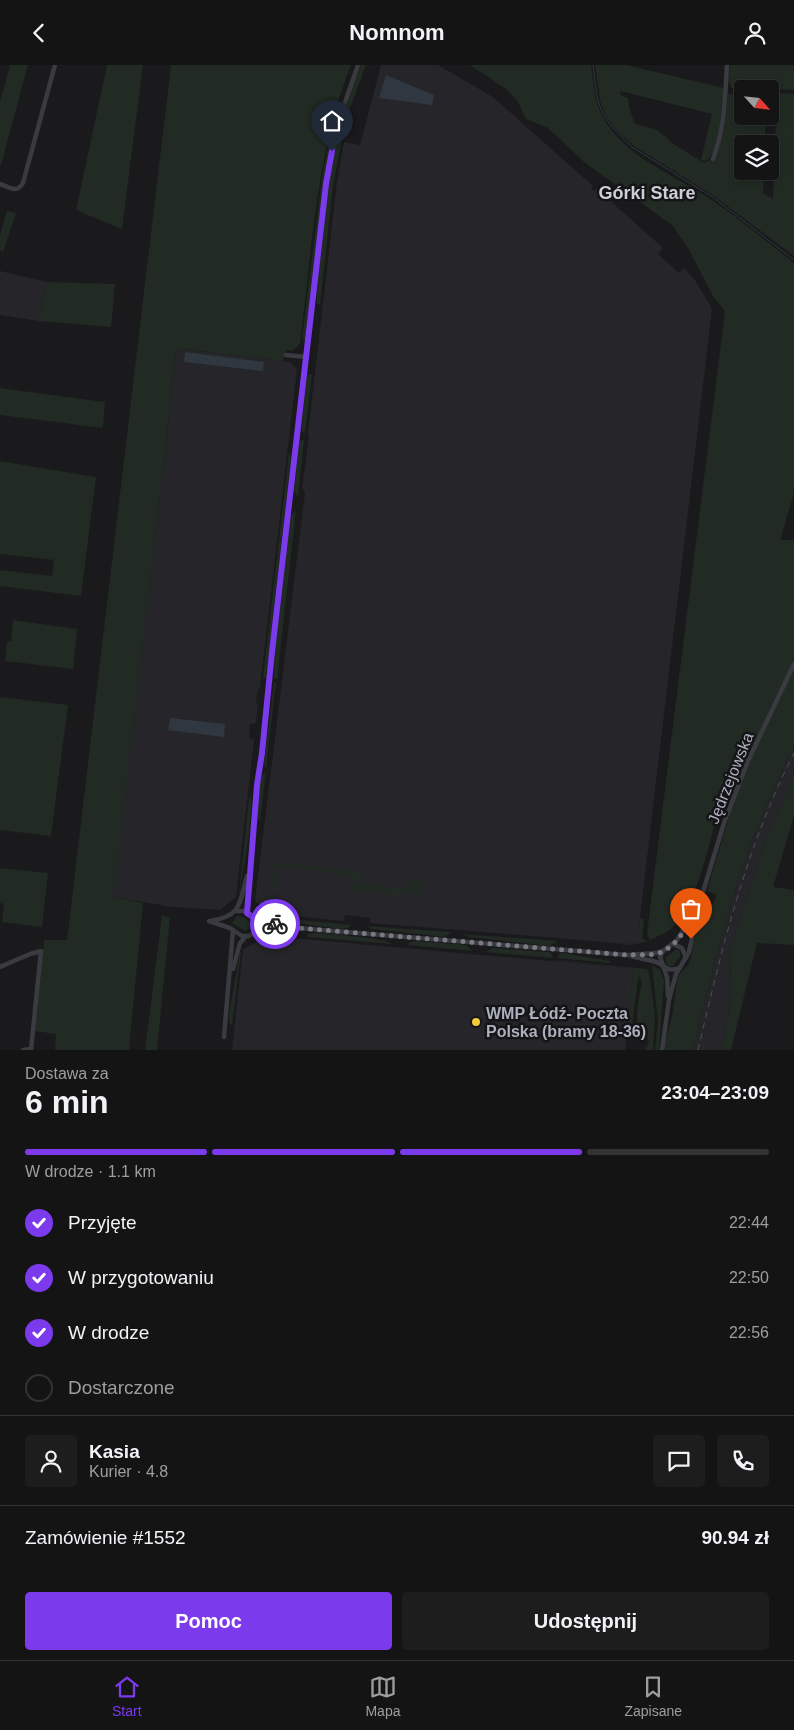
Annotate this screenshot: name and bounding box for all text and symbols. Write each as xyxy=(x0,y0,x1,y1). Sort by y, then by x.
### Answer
icon: back xyxy=(25,19,53,47)
icon: person xyxy=(741,19,769,47)
text: Nomnom xyxy=(349,20,445,45)
north arrow xyxy=(734,80,779,125)
map controls xyxy=(734,80,779,180)
pin xyxy=(311,100,353,151)
icon: home xyxy=(318,107,346,135)
button: layers xyxy=(734,135,779,180)
district label: Górki Stare xyxy=(598,183,696,203)
street label: Jędrzejowska xyxy=(704,730,757,826)
pin xyxy=(670,888,712,939)
icon: bag xyxy=(677,895,705,923)
courier xyxy=(250,899,300,949)
icon: bike xyxy=(261,910,289,938)
place label: WMP Łódź- Poczta Polska (bramy 18-36) xyxy=(486,1005,646,1040)
marker: WMP Łódź- Poczta Polska (bramy 18-36) xyxy=(470,1016,482,1028)
text: Dostawa za xyxy=(25,1065,109,1082)
text: 23:04–23:09 xyxy=(661,1082,769,1103)
text: 6 min xyxy=(25,1084,109,1120)
text: W drodze · 1.1 km xyxy=(25,1163,156,1180)
icon: check xyxy=(25,1209,53,1237)
text: Przyjęte xyxy=(68,1212,137,1233)
text: 22:44 xyxy=(729,1214,769,1231)
icon: check xyxy=(25,1264,53,1292)
text: W przygotowaniu xyxy=(68,1267,214,1288)
text: 22:50 xyxy=(729,1269,769,1286)
icon: check xyxy=(25,1319,53,1347)
text: W drodze xyxy=(68,1322,149,1343)
text: 22:56 xyxy=(729,1324,769,1341)
text: Dostarczone xyxy=(68,1377,175,1398)
button: person xyxy=(25,1435,77,1487)
button: chat xyxy=(653,1435,705,1487)
button: phone xyxy=(717,1435,769,1487)
text: Kasia xyxy=(89,1441,140,1462)
text: Kurier · 4.8 xyxy=(89,1463,168,1480)
text: Zamówienie #1552 xyxy=(25,1527,186,1548)
text: 90.94 zł xyxy=(701,1527,769,1548)
button: Pomoc xyxy=(25,1592,392,1650)
button: Udostępnij xyxy=(402,1592,769,1650)
tab: Start xyxy=(112,1673,142,1719)
tab: Mapa xyxy=(365,1673,400,1719)
tab: Zapisane xyxy=(624,1673,682,1719)

